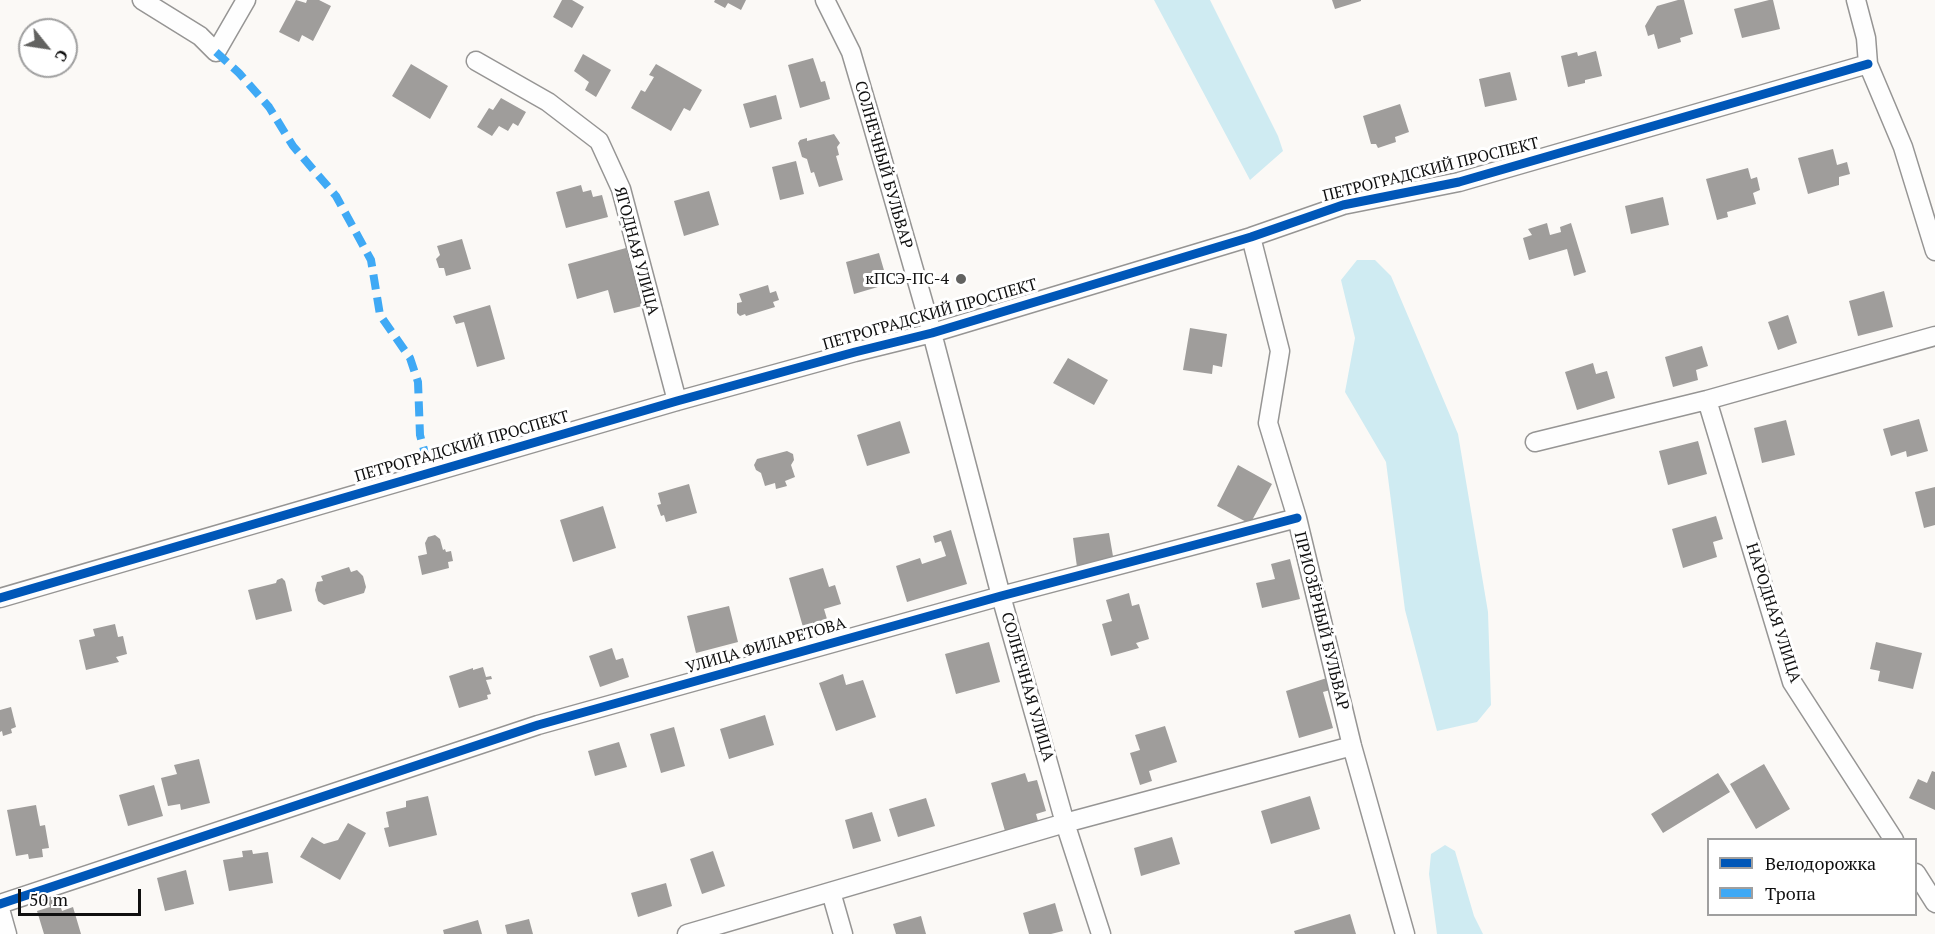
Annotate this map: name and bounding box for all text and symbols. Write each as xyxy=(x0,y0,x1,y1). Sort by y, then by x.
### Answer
north arrow xyxy=(18,18,78,78)
text: С xyxy=(50,46,74,66)
street label: СОЛНЕЧНЫЙ БУЛЬВАР xyxy=(850,79,916,251)
street label: ПЕТРОГРАДСКИЙ ПРОСПЕКТ xyxy=(1321,134,1541,206)
street label: ЯГОДНАЯ УЛИЦА xyxy=(610,185,662,317)
place label: кПСЭ-ПС-4 xyxy=(865,269,949,289)
marker: кПСЭ-ПС-4 xyxy=(954,272,968,286)
street label: ПЕТРОГРАДСКИЙ ПРОСПЕКТ xyxy=(821,275,1039,355)
street label: ПЕТРОГРАДСКИЙ ПРОСПЕКТ xyxy=(353,407,571,487)
street label: ПРИОЗЁРНЫЙ БУЛЬВАР xyxy=(1290,530,1352,712)
street label: НАРОДНАЯ УЛИЦА xyxy=(1741,541,1805,685)
street label: СОЛНЕЧНАЯ УЛИЦА xyxy=(996,610,1058,764)
street label: УЛИЦА ФИЛАРЕТОВА xyxy=(684,614,848,678)
legend xyxy=(1707,838,1917,916)
text: Велодорожка xyxy=(1765,851,1876,875)
scale bar xyxy=(21,877,144,915)
text: Тропа xyxy=(1765,881,1816,905)
text: 50 m xyxy=(29,887,68,911)

